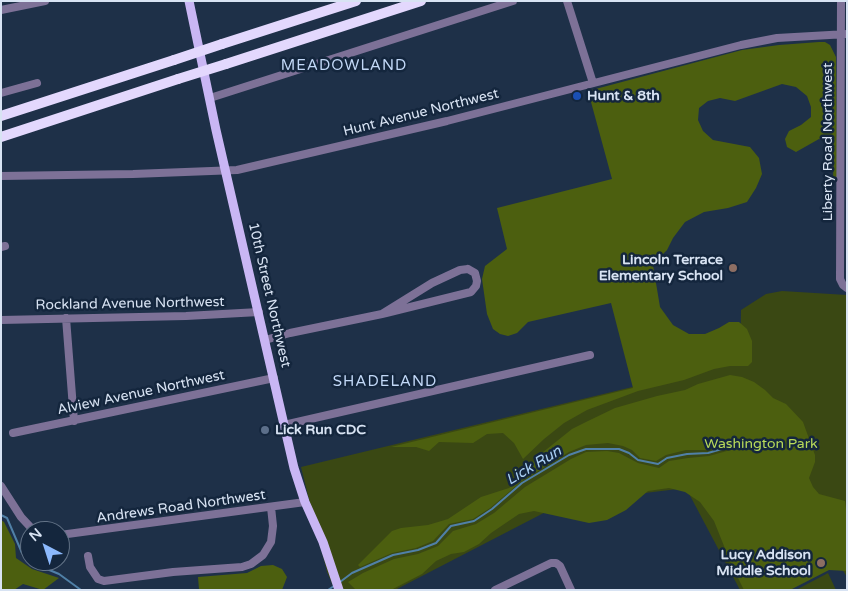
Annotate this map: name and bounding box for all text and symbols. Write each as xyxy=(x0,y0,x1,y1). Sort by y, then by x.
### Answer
district label: MEADOWLAND xyxy=(279,57,409,75)
street label: Liberty Road Northwest xyxy=(820,63,836,221)
street label: Hunt Avenue Northwest xyxy=(342,86,500,140)
place label: Hunt & 8th xyxy=(587,88,660,104)
marker: Hunt & 8th xyxy=(571,90,583,102)
street label: 10th Street Northwest xyxy=(244,221,294,369)
place label: Lincoln Terrace Elementary School xyxy=(599,252,723,284)
marker: Lincoln Terrace Elementary School xyxy=(727,262,739,274)
street label: Rockland Avenue Northwest xyxy=(35,294,225,314)
street label: Alview Avenue Northwest xyxy=(56,367,226,419)
district label: SHADELAND xyxy=(332,373,438,391)
place label: Lick Run CDC xyxy=(275,422,366,438)
marker: Lick Run CDC xyxy=(259,424,271,436)
park label: Washington Park xyxy=(704,436,818,452)
water label: Lick Run xyxy=(503,442,565,490)
street label: Andrews Road Northwest xyxy=(95,487,267,527)
north arrow xyxy=(20,521,70,571)
text: N xyxy=(26,525,45,545)
place label: Lucy Addison Middle School xyxy=(716,547,811,580)
marker: Lucy Addison Middle School xyxy=(815,557,827,569)

